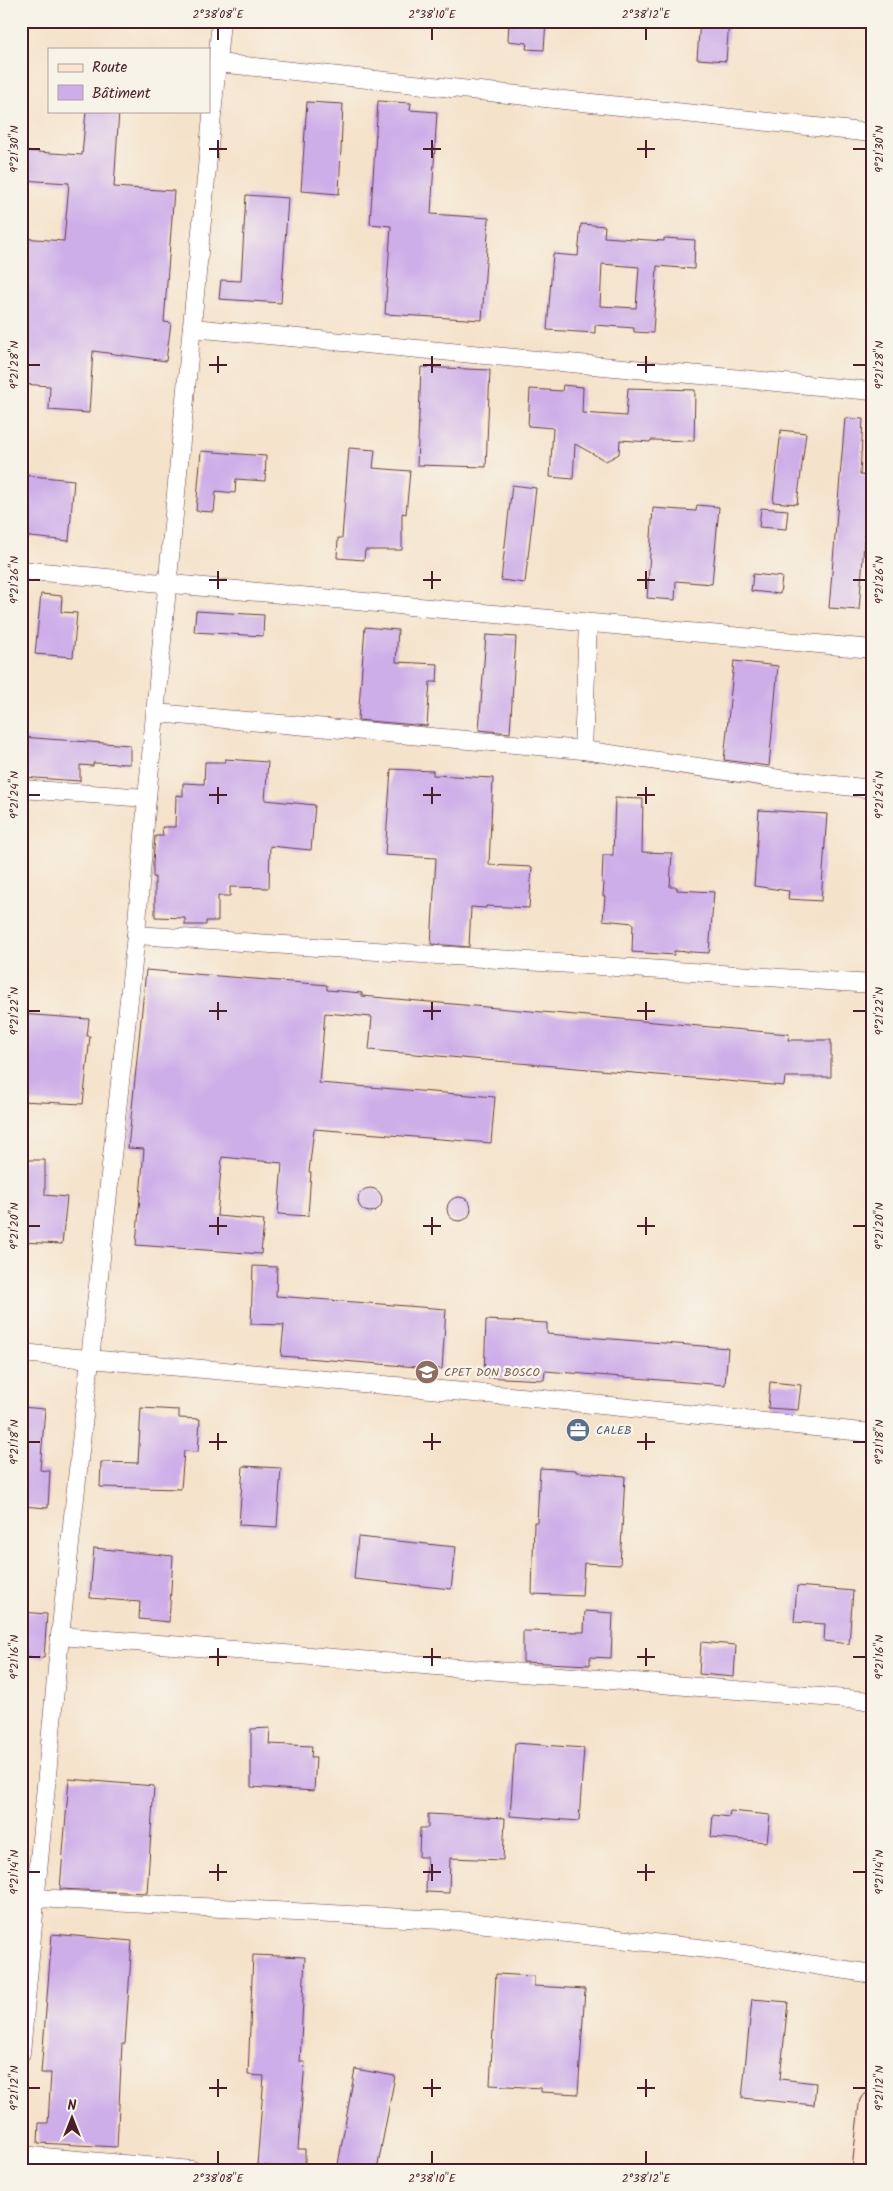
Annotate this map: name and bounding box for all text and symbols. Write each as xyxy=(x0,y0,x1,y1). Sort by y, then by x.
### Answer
text: 2°38'08"E xyxy=(192,5,245,24)
text: 2°38'10"E xyxy=(408,5,457,24)
text: 2°38'12"E xyxy=(622,5,671,24)
legend xyxy=(48,48,210,112)
text: Route xyxy=(92,56,128,80)
text: Bâtiment xyxy=(92,82,151,106)
text: 9°21'30"N xyxy=(5,125,24,173)
text: 9°21'30"N xyxy=(870,125,889,173)
text: 9°21'28"N xyxy=(5,341,24,389)
text: 9°21'28"N xyxy=(870,341,889,389)
text: 9°21'26"N xyxy=(5,556,24,604)
text: 9°21'26"N xyxy=(870,556,889,604)
text: 9°21'24"N xyxy=(5,771,24,819)
text: 9°21'24"N xyxy=(870,771,889,819)
text: 9°21'22"N xyxy=(5,987,24,1035)
text: 9°21'22"N xyxy=(870,987,889,1035)
text: 9°21'20"N xyxy=(5,1202,24,1250)
text: 9°21'20"N xyxy=(870,1202,889,1250)
school or university icon: CPET DON BOSCO xyxy=(414,1359,440,1385)
place label: CPET DON BOSCO xyxy=(444,1363,541,1382)
office icon: CALEB xyxy=(565,1417,591,1443)
text: 9°21'18"N xyxy=(5,1419,24,1465)
text: 9°21'18"N xyxy=(870,1419,889,1465)
place label: CALEB xyxy=(596,1421,632,1440)
text: 9°21'16"N xyxy=(5,1635,24,1679)
text: 9°21'16"N xyxy=(870,1635,889,1679)
text: 9°21'14"N xyxy=(5,1850,24,1894)
text: 9°21'14"N xyxy=(870,1850,889,1894)
text: 9°21'12"N xyxy=(5,2065,24,2111)
text: 9°21'12"N xyxy=(870,2065,889,2111)
north arrow xyxy=(48,2094,98,2144)
text: N xyxy=(68,2095,77,2117)
text: 2°38'08"E xyxy=(192,2169,245,2188)
text: 2°38'10"E xyxy=(408,2169,457,2188)
text: 2°38'12"E xyxy=(622,2169,671,2188)

